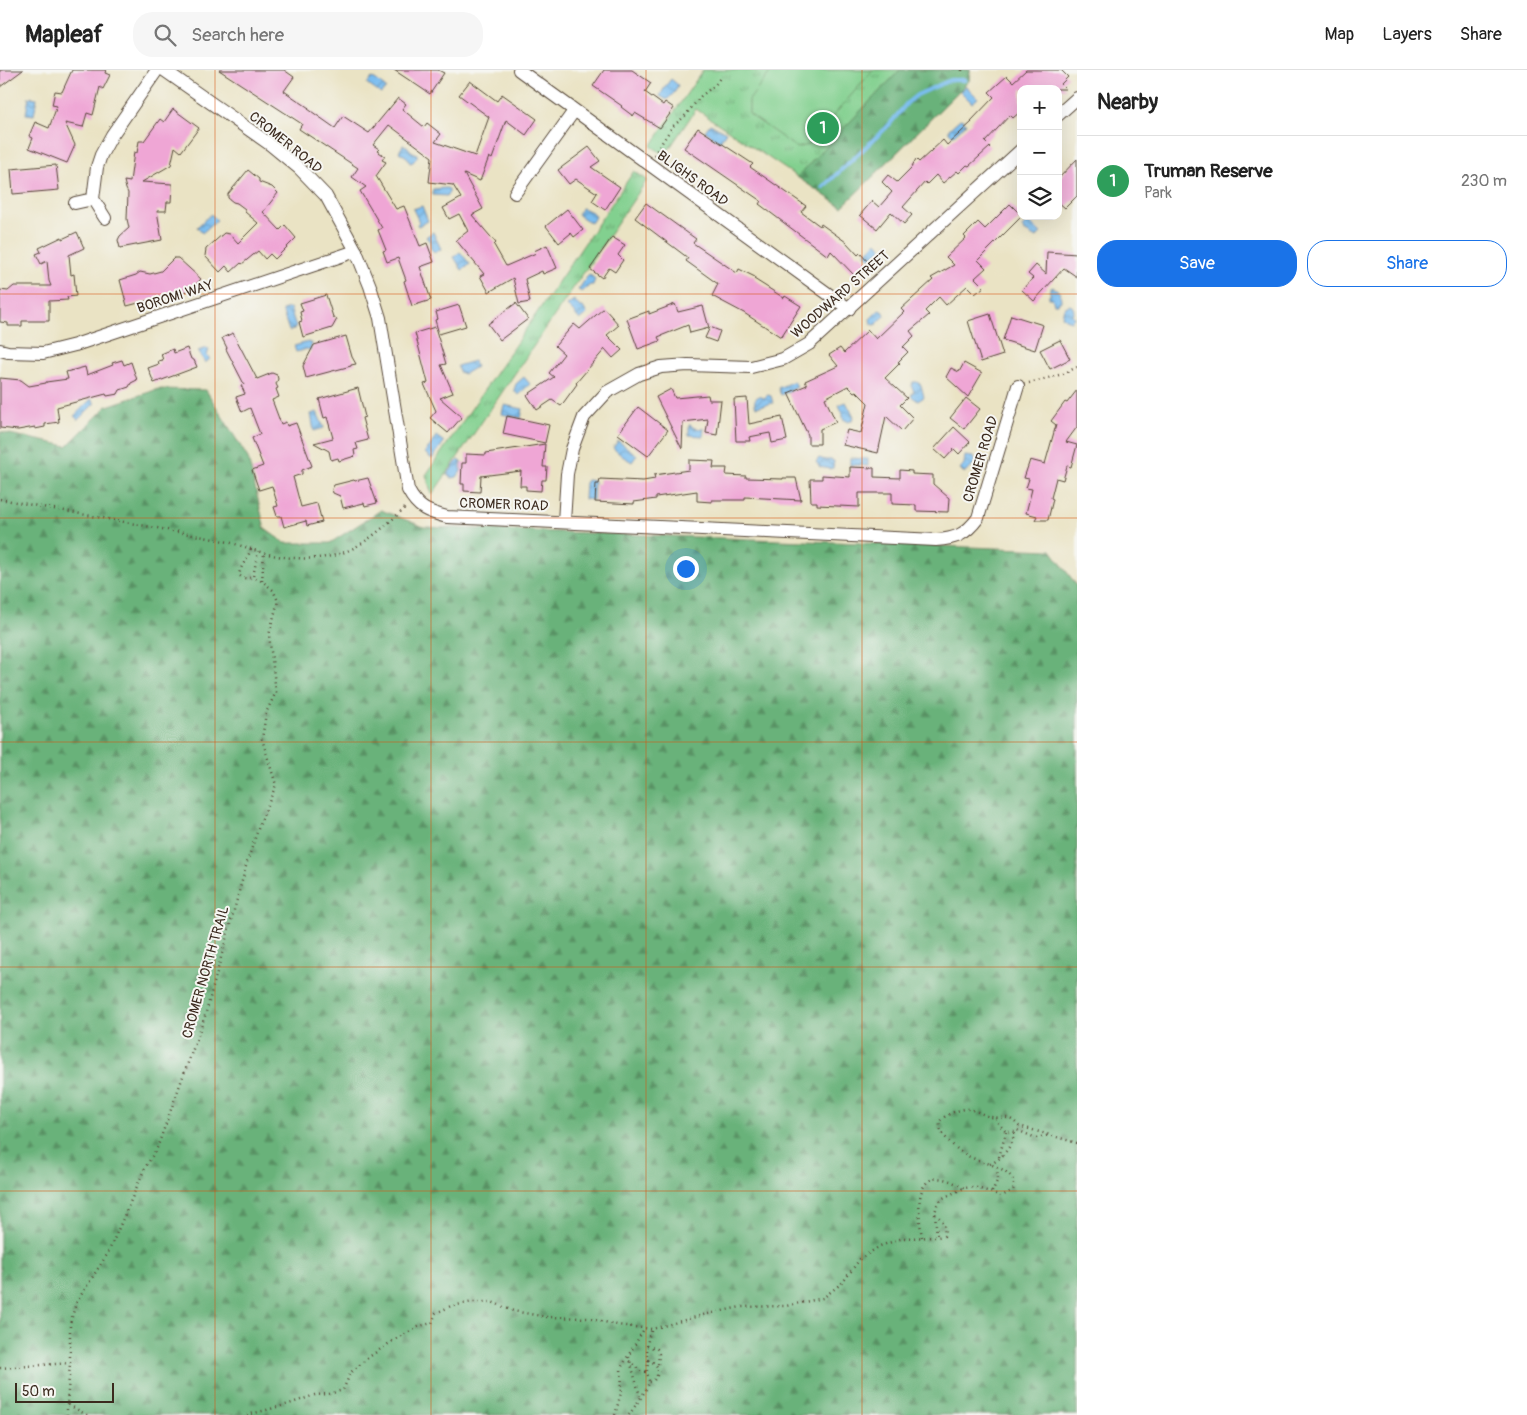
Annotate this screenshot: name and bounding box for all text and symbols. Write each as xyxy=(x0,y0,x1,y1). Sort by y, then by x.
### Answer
search box xyxy=(133,12,483,57)
text: Mapleaf xyxy=(25,20,103,49)
icon: search xyxy=(151,21,179,49)
text: Search here xyxy=(191,23,284,47)
text: Map xyxy=(1325,23,1354,46)
text: Layers xyxy=(1382,23,1432,46)
text: Share xyxy=(1460,23,1502,46)
map controls xyxy=(1017,85,1062,220)
button: + xyxy=(1017,85,1062,130)
text: Nearby xyxy=(1097,89,1158,116)
street label: CROMER ROAD xyxy=(246,108,326,177)
pin: 1 xyxy=(807,109,839,147)
button: − xyxy=(1017,130,1062,175)
street label: BLIGHS ROAD xyxy=(654,147,732,210)
text: Truman Reserve xyxy=(1144,159,1273,183)
text: 1 xyxy=(1110,171,1116,191)
text: 230 m xyxy=(1461,171,1507,191)
button: layers xyxy=(1017,175,1062,220)
text: Park xyxy=(1144,183,1172,203)
button: Save xyxy=(1097,240,1297,287)
button: Share xyxy=(1307,240,1507,287)
street label: WOODWARD STREET xyxy=(788,247,893,342)
street label: BOROMI WAY xyxy=(135,276,215,317)
street label: CROMER ROAD xyxy=(959,414,1002,504)
street label: CROMER ROAD xyxy=(459,494,549,515)
your location xyxy=(673,556,699,582)
street label: CROMER NORTH TRAIL xyxy=(178,904,233,1040)
scale bar xyxy=(15,1380,114,1403)
text: 50 m xyxy=(22,1383,55,1400)

